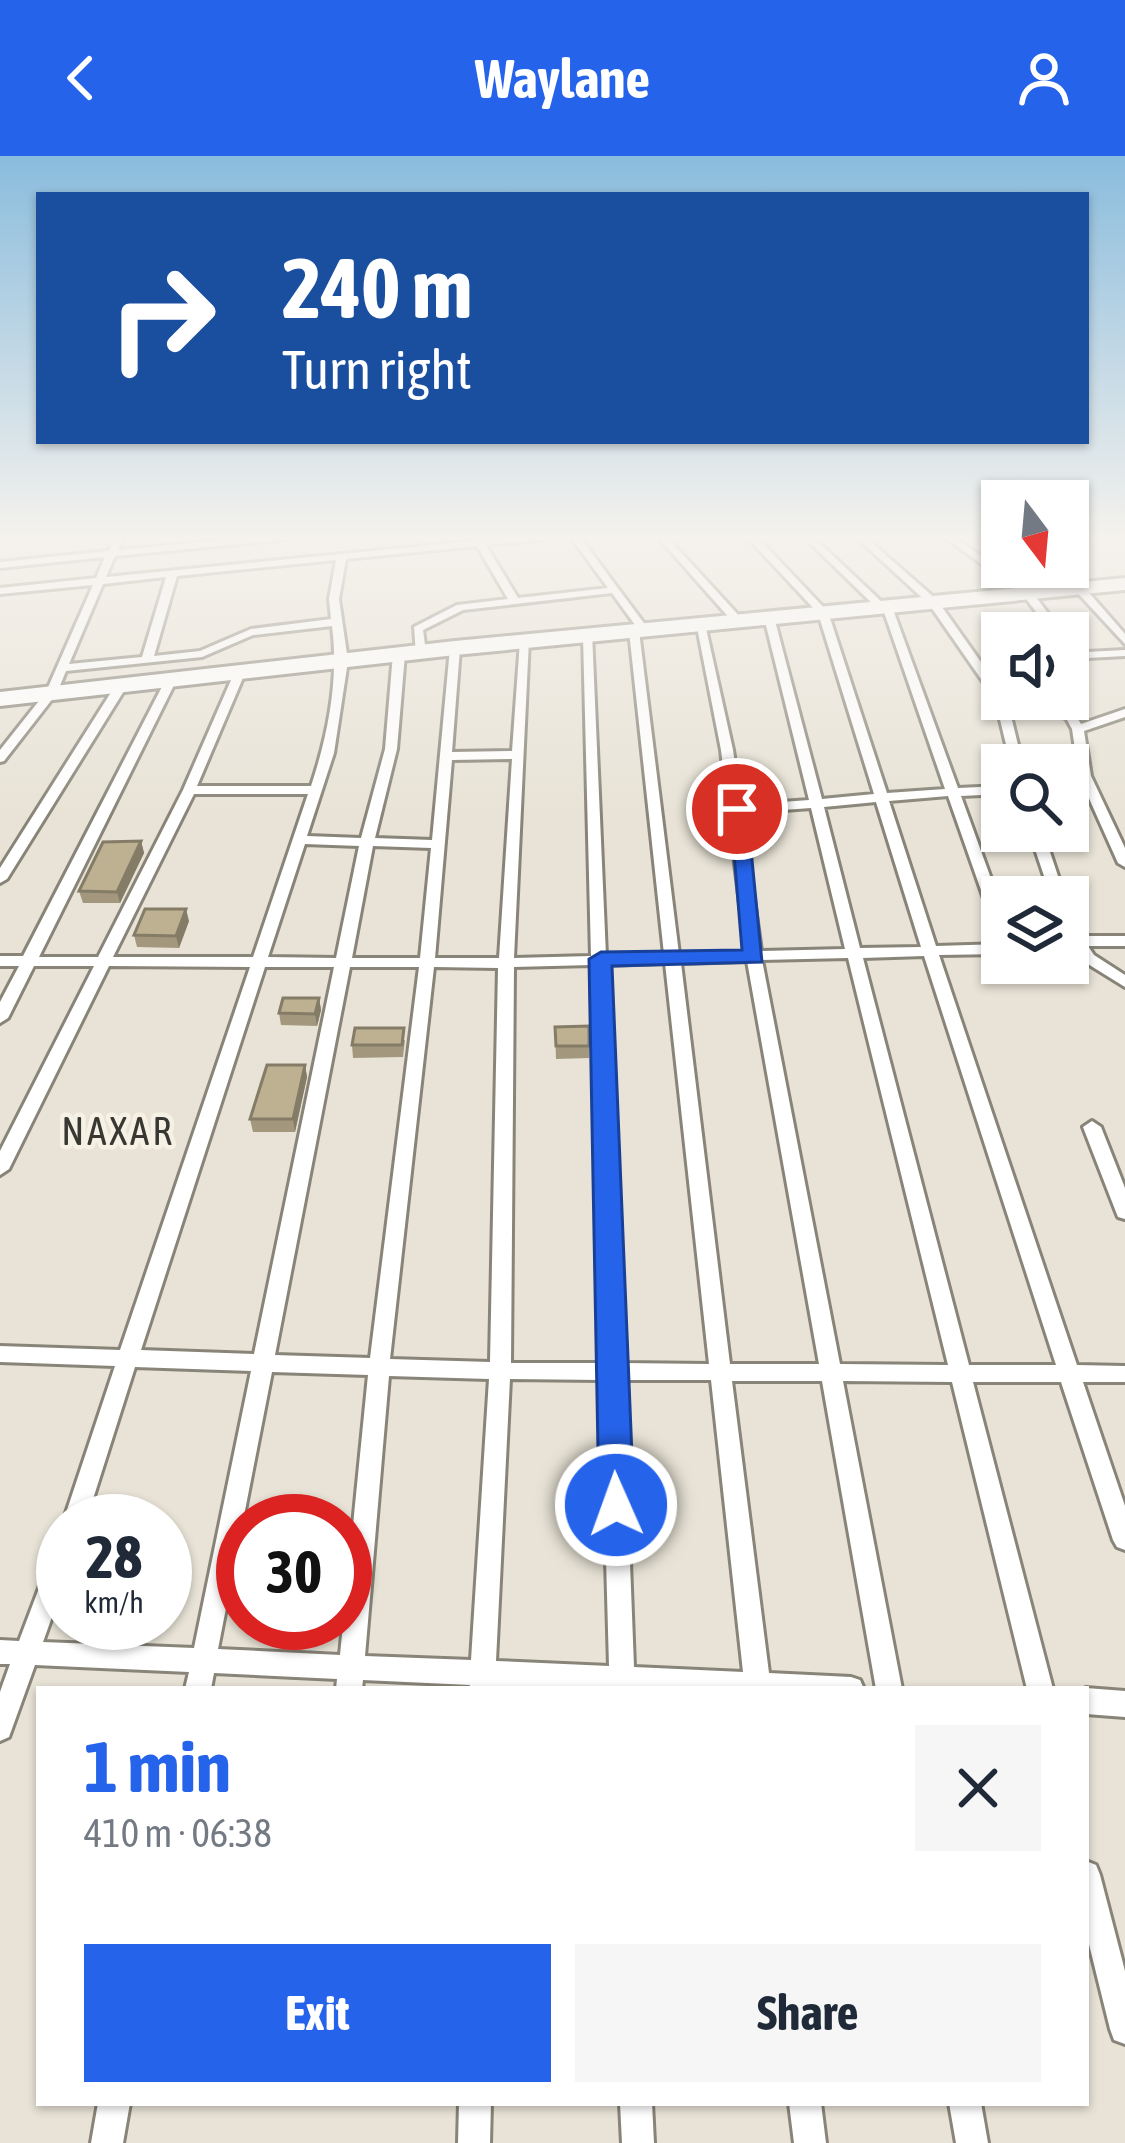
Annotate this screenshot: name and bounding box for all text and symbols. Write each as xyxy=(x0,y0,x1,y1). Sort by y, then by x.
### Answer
icon: back xyxy=(48,45,114,111)
icon: person xyxy=(1011,45,1077,111)
text: Waylane xyxy=(475,48,650,109)
icon: right xyxy=(84,240,240,396)
text: 240 m xyxy=(282,240,472,336)
text: Turn right xyxy=(282,339,472,400)
north arrow xyxy=(981,480,1089,588)
map controls xyxy=(981,480,1089,984)
button: sound xyxy=(981,612,1089,720)
button: search xyxy=(981,744,1089,852)
pin xyxy=(686,758,788,860)
icon: arrive xyxy=(704,776,770,842)
button: layers xyxy=(981,876,1089,984)
district label: NAXAR xyxy=(61,1109,175,1153)
position arrow xyxy=(553,1442,679,1568)
speed limit sign: 30 xyxy=(216,1494,372,1650)
text: 28 xyxy=(86,1522,142,1591)
text: km/h xyxy=(84,1585,144,1619)
text: 1 min xyxy=(84,1725,231,1807)
button: close xyxy=(915,1725,1041,1851)
text: 410 m · 06:38 xyxy=(84,1811,272,1855)
button: Exit xyxy=(84,1944,551,2082)
button: Share xyxy=(575,1944,1041,2082)

